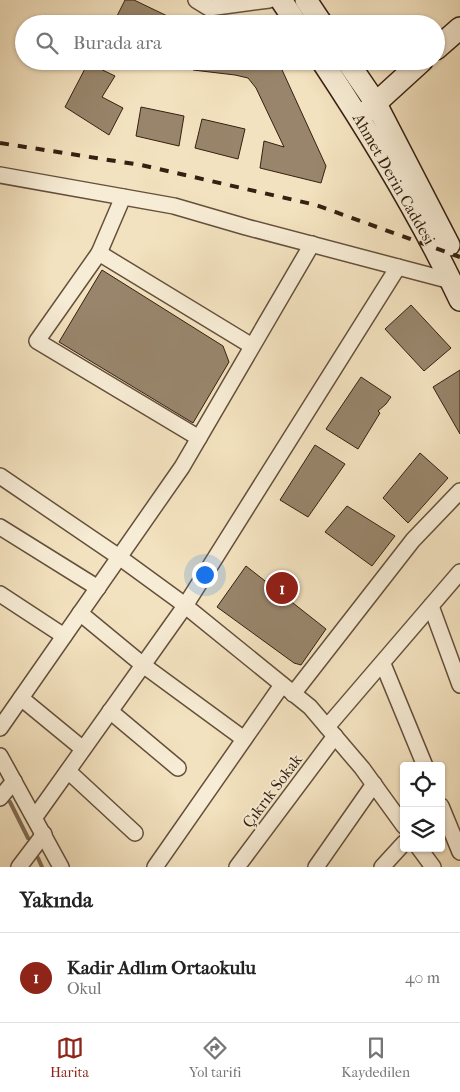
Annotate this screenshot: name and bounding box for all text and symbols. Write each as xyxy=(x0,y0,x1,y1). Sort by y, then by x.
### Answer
search box xyxy=(15,15,445,70)
icon: search xyxy=(33,29,61,57)
text: Burada ara xyxy=(73,32,162,54)
street label: Ahmet Derin Caddesi xyxy=(348,109,439,248)
your location xyxy=(192,562,218,588)
pin: 1 xyxy=(266,569,298,607)
street label: Çıkrık Sokak xyxy=(238,750,307,832)
map controls xyxy=(400,762,445,852)
button: locate xyxy=(400,762,445,807)
button: layers xyxy=(400,807,445,852)
text: Yakında xyxy=(20,888,93,912)
text: Kadir Adlım Ortaokulu xyxy=(67,957,256,979)
text: 1 xyxy=(33,968,39,987)
text: 40 m xyxy=(405,968,440,987)
text: Okul xyxy=(67,979,101,998)
tab: Harita xyxy=(50,1034,89,1081)
tab: Yol tarifi xyxy=(189,1034,241,1081)
tab: Kaydedilen xyxy=(341,1034,410,1081)

